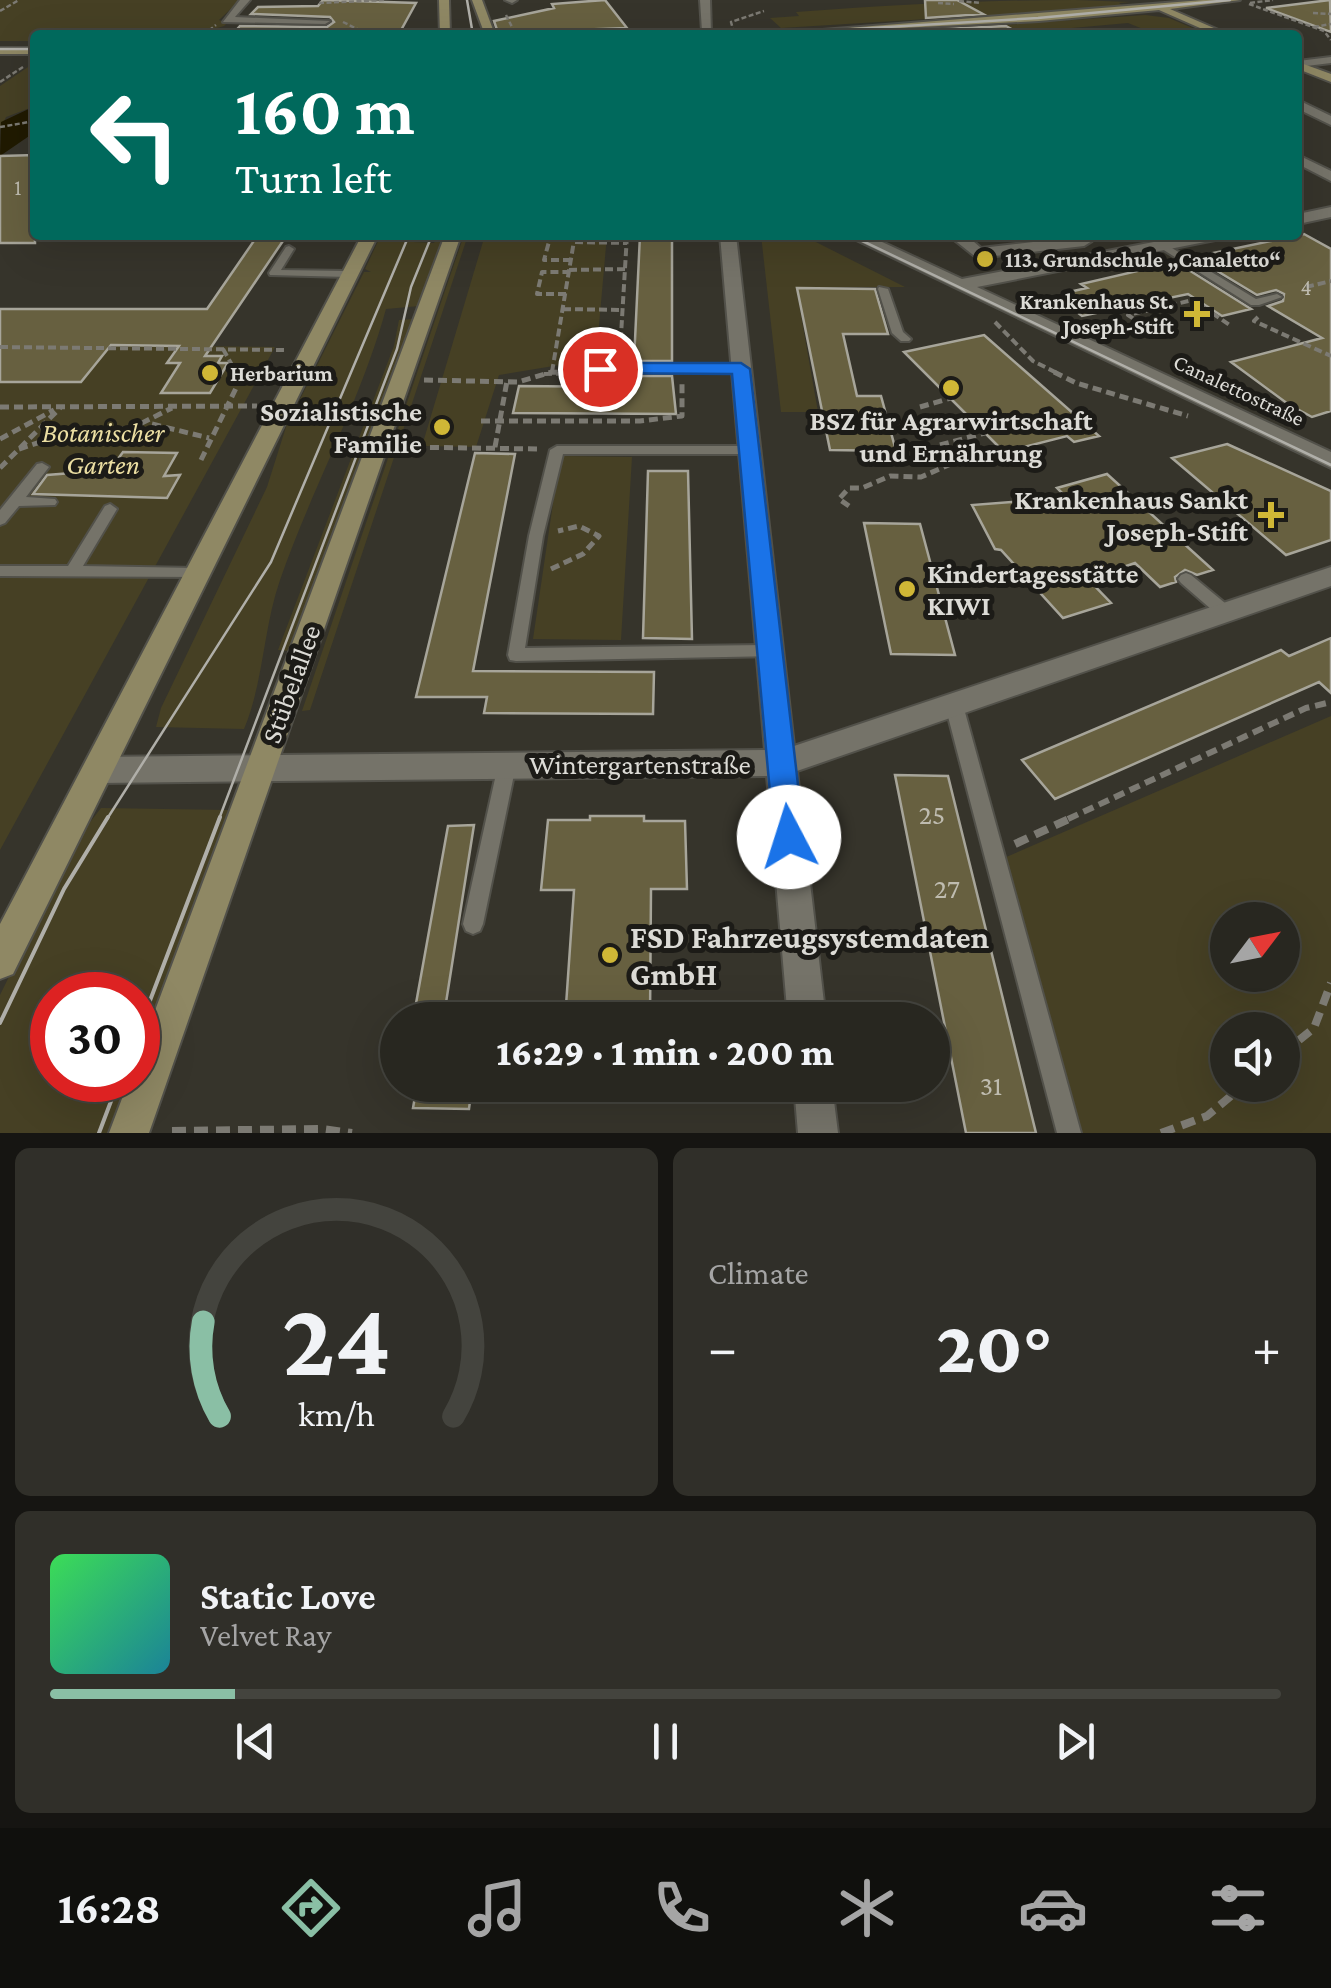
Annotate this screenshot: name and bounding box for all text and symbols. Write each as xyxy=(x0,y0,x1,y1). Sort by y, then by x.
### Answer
icon: left xyxy=(70,70,200,200)
text: 160 m xyxy=(235,71,415,149)
text: Turn left xyxy=(235,153,392,203)
house number: 1 xyxy=(14,175,22,200)
place label: 113. Grundschule „Canaletto“ xyxy=(1005,247,1281,272)
marker: 113. Grundschule „Canaletto“ xyxy=(974,248,996,270)
house number: 4 xyxy=(1300,275,1312,300)
place label: Krankenhaus St. Joseph-Stift xyxy=(1020,289,1175,339)
marker: Krankenhaus St. Joseph-Stift xyxy=(1184,301,1210,327)
pin xyxy=(558,327,643,412)
icon: arrive xyxy=(573,342,628,397)
street label: Canalettostraße xyxy=(1170,349,1308,431)
place label: Herbarium xyxy=(230,361,333,386)
marker: Herbarium xyxy=(199,362,221,384)
marker: BSZ für Agrarwirtschaft und Ernährung xyxy=(940,377,962,399)
place label: Sozialistische Familie xyxy=(260,396,422,459)
place label: BSZ für Agrarwirtschaft und Ernährung xyxy=(809,405,1093,468)
marker: Sozialistische Familie xyxy=(431,416,453,438)
park label: Botanischer Garten xyxy=(42,417,166,480)
place label: Krankenhaus Sankt Joseph-Stift xyxy=(1014,484,1249,547)
marker: Krankenhaus Sankt Joseph-Stift xyxy=(1258,502,1284,528)
place label: Kindertagesstätte KIWI xyxy=(927,558,1139,621)
marker: Kindertagesstätte KIWI xyxy=(896,578,918,600)
street label: Stübelallee xyxy=(255,621,327,747)
street label: Wintergartenstraße xyxy=(529,749,751,780)
position arrow xyxy=(737,785,841,889)
house number: 25 xyxy=(919,799,945,830)
house number: 27 xyxy=(934,873,960,904)
north arrow xyxy=(1210,902,1300,992)
map controls xyxy=(1210,902,1300,1102)
place label: FSD Fahrzeugsystemdaten GmbH xyxy=(630,919,989,992)
marker: FSD Fahrzeugsystemdaten GmbH xyxy=(599,944,621,966)
speed limit sign: 30 xyxy=(30,972,160,1102)
button: sound xyxy=(1210,1012,1300,1102)
text: 16:29 · 1 min · 200 m xyxy=(496,1031,834,1073)
house number: 31 xyxy=(980,1070,1002,1101)
text: Climate xyxy=(708,1255,809,1291)
text: 24 xyxy=(282,1281,391,1396)
text: 20° xyxy=(936,1305,1053,1388)
text: − xyxy=(708,1317,737,1378)
text: + xyxy=(1252,1317,1281,1378)
text: km/h xyxy=(298,1394,375,1434)
text: Static Love xyxy=(200,1575,376,1617)
text: Velvet Ray xyxy=(200,1617,331,1653)
icon: previous xyxy=(228,1714,283,1769)
icon: pause xyxy=(638,1714,693,1769)
icon: next xyxy=(1048,1714,1103,1769)
icon: directions xyxy=(276,1873,346,1943)
icon: music xyxy=(462,1873,532,1943)
icon: phone xyxy=(647,1873,717,1943)
icon: climate xyxy=(832,1873,902,1943)
icon: car xyxy=(1018,1873,1088,1943)
icon: filters xyxy=(1203,1873,1273,1943)
text: 16:28 xyxy=(58,1883,161,1933)

